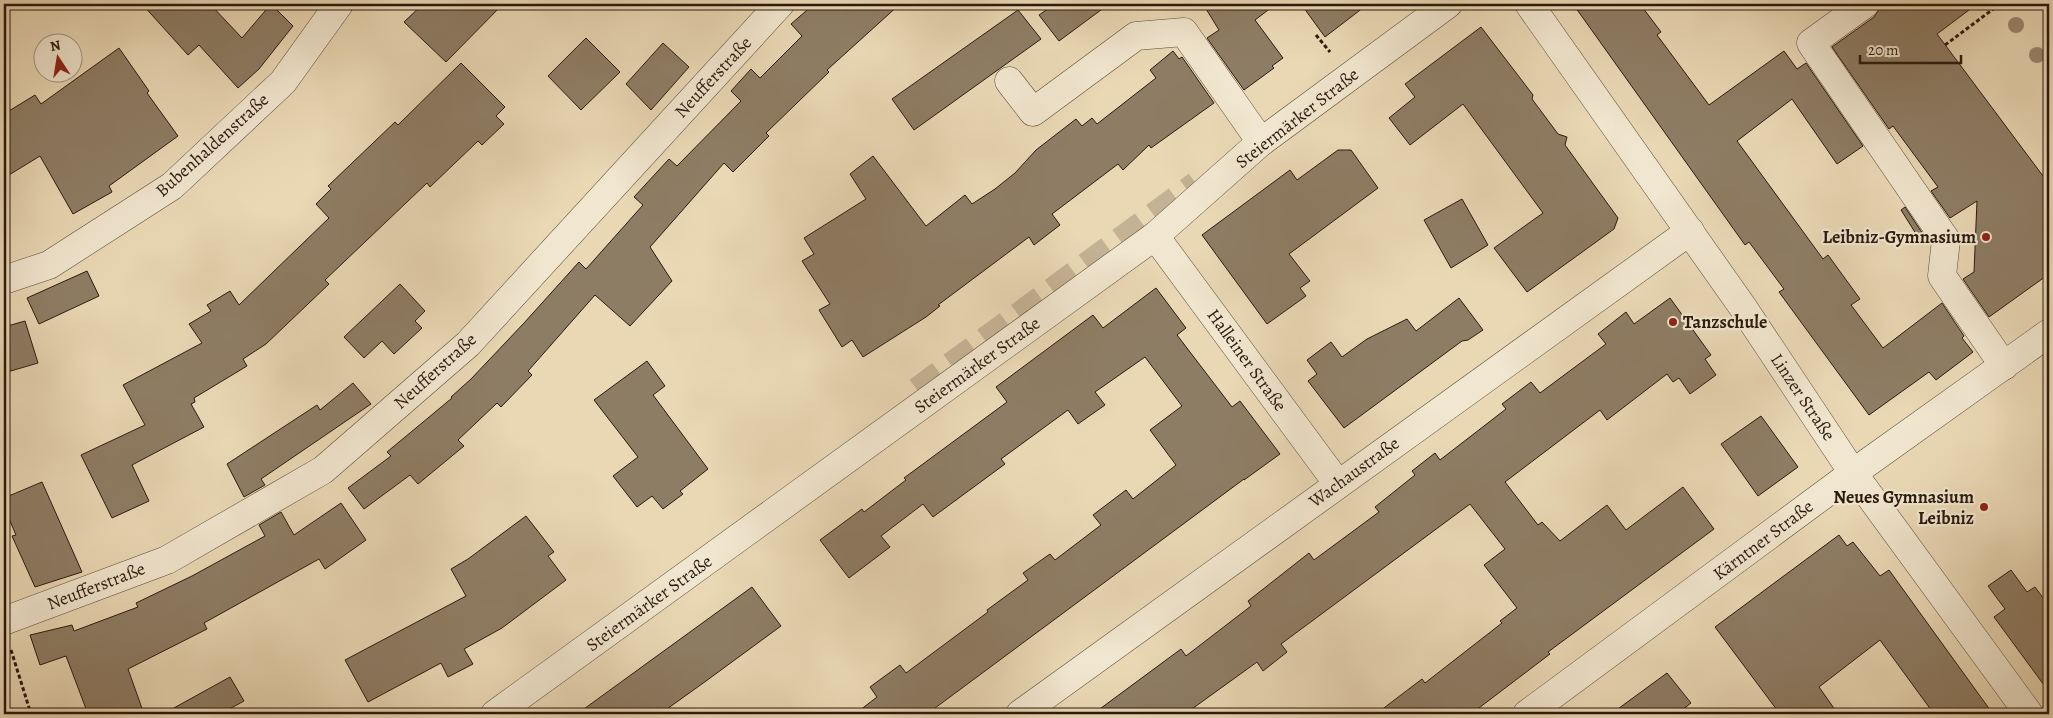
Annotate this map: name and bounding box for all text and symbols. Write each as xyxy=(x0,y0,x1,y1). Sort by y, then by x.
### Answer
street label: Neufferstraße xyxy=(669,31,757,123)
north arrow xyxy=(32,32,82,82)
scale bar xyxy=(1860,32,1962,64)
text: N xyxy=(48,35,62,56)
text: 20 m xyxy=(1868,40,1899,60)
street label: Steiermärker Straße xyxy=(1230,62,1364,174)
street label: Bubenhaldenstraße xyxy=(150,88,274,202)
place label: Leibniz-Gymnasium xyxy=(1822,225,1976,249)
marker: Leibniz-Gymnasium xyxy=(1980,231,1992,243)
street label: Halleiner Straße xyxy=(1202,304,1292,416)
place label: Tanzschule xyxy=(1683,310,1767,334)
street label: Steiermärker Straße xyxy=(909,311,1045,419)
marker: Tanzschule xyxy=(1667,316,1679,328)
street label: Neufferstraße xyxy=(389,328,481,414)
street label: Linzer Straße xyxy=(1765,349,1841,445)
street label: Wachaustraße xyxy=(1303,431,1404,513)
place label: Neues Gymnasium Leibniz xyxy=(1833,485,1974,530)
street label: Kärntner Straße xyxy=(1708,494,1818,586)
marker: Neues Gymnasium Leibniz xyxy=(1978,501,1990,513)
street label: Steiermärker Straße xyxy=(581,549,717,657)
street label: Neufferstraße xyxy=(43,556,149,616)

